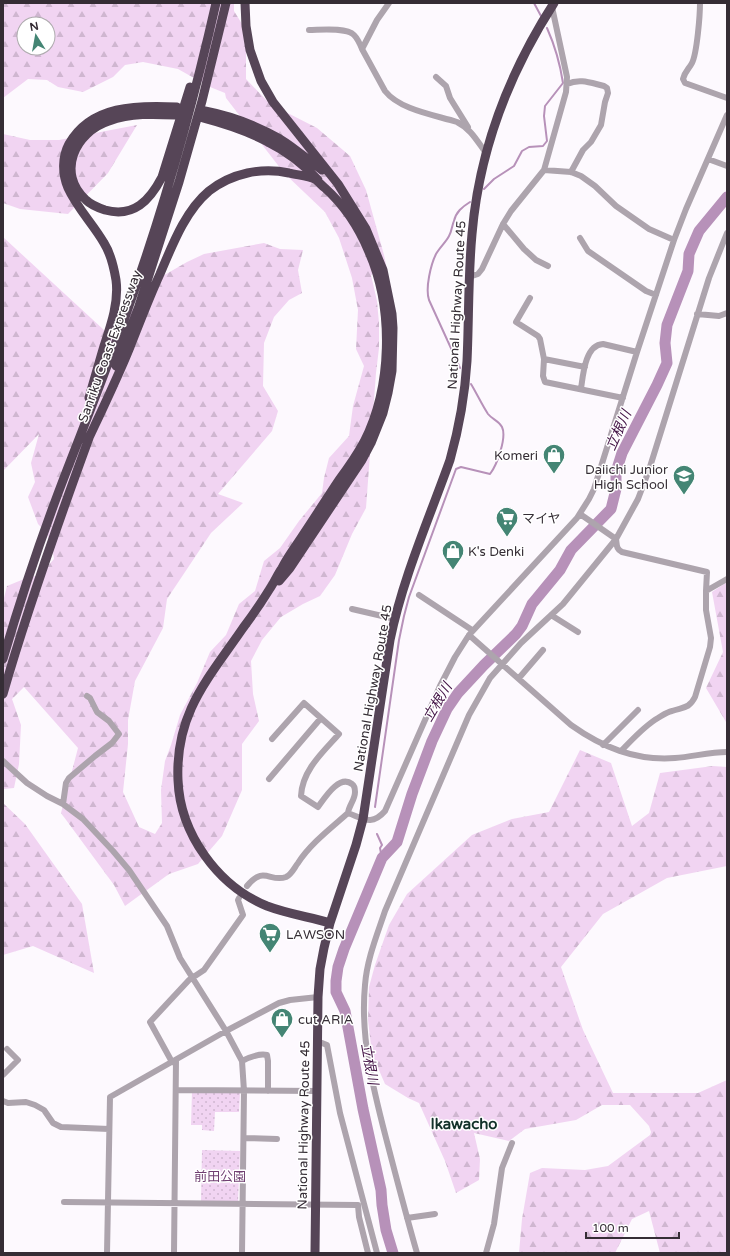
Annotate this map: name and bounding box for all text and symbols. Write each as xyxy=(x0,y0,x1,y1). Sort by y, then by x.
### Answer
north arrow xyxy=(16,16,56,56)
text: N xyxy=(29,19,40,34)
street label: National Highway Route 45 xyxy=(445,220,469,390)
street label: Sanriku Coast Expressway xyxy=(75,268,145,425)
water label: 立根川 xyxy=(602,406,636,453)
shop icon: Komeri xyxy=(541,442,567,475)
place label: Komeri xyxy=(494,448,538,464)
place label: Daiichi Junior High School xyxy=(585,462,668,493)
school or university icon: Daiichi Junior High School xyxy=(671,463,697,496)
supermarket icon: マイヤ xyxy=(494,505,520,538)
place label: マイヤ xyxy=(522,511,561,527)
shop icon: K's Denki xyxy=(440,538,466,571)
place label: K's Denki xyxy=(468,544,524,560)
street label: National Highway Route 45 xyxy=(350,603,396,773)
water label: 立根川 xyxy=(419,678,457,725)
supermarket icon: LAWSON xyxy=(257,921,283,954)
place label: LAWSON xyxy=(286,927,345,943)
shop icon: cut ARIA xyxy=(269,1006,295,1039)
place label: cut ARIA xyxy=(298,1012,354,1028)
street label: National Highway Route 45 xyxy=(295,1040,313,1210)
water label: 立根川 xyxy=(357,1042,382,1088)
district label: Ikawacho xyxy=(431,1115,497,1133)
park label: 前田公園 xyxy=(194,1169,246,1185)
scale bar xyxy=(586,1214,679,1240)
text: 100 m xyxy=(592,1221,629,1235)

